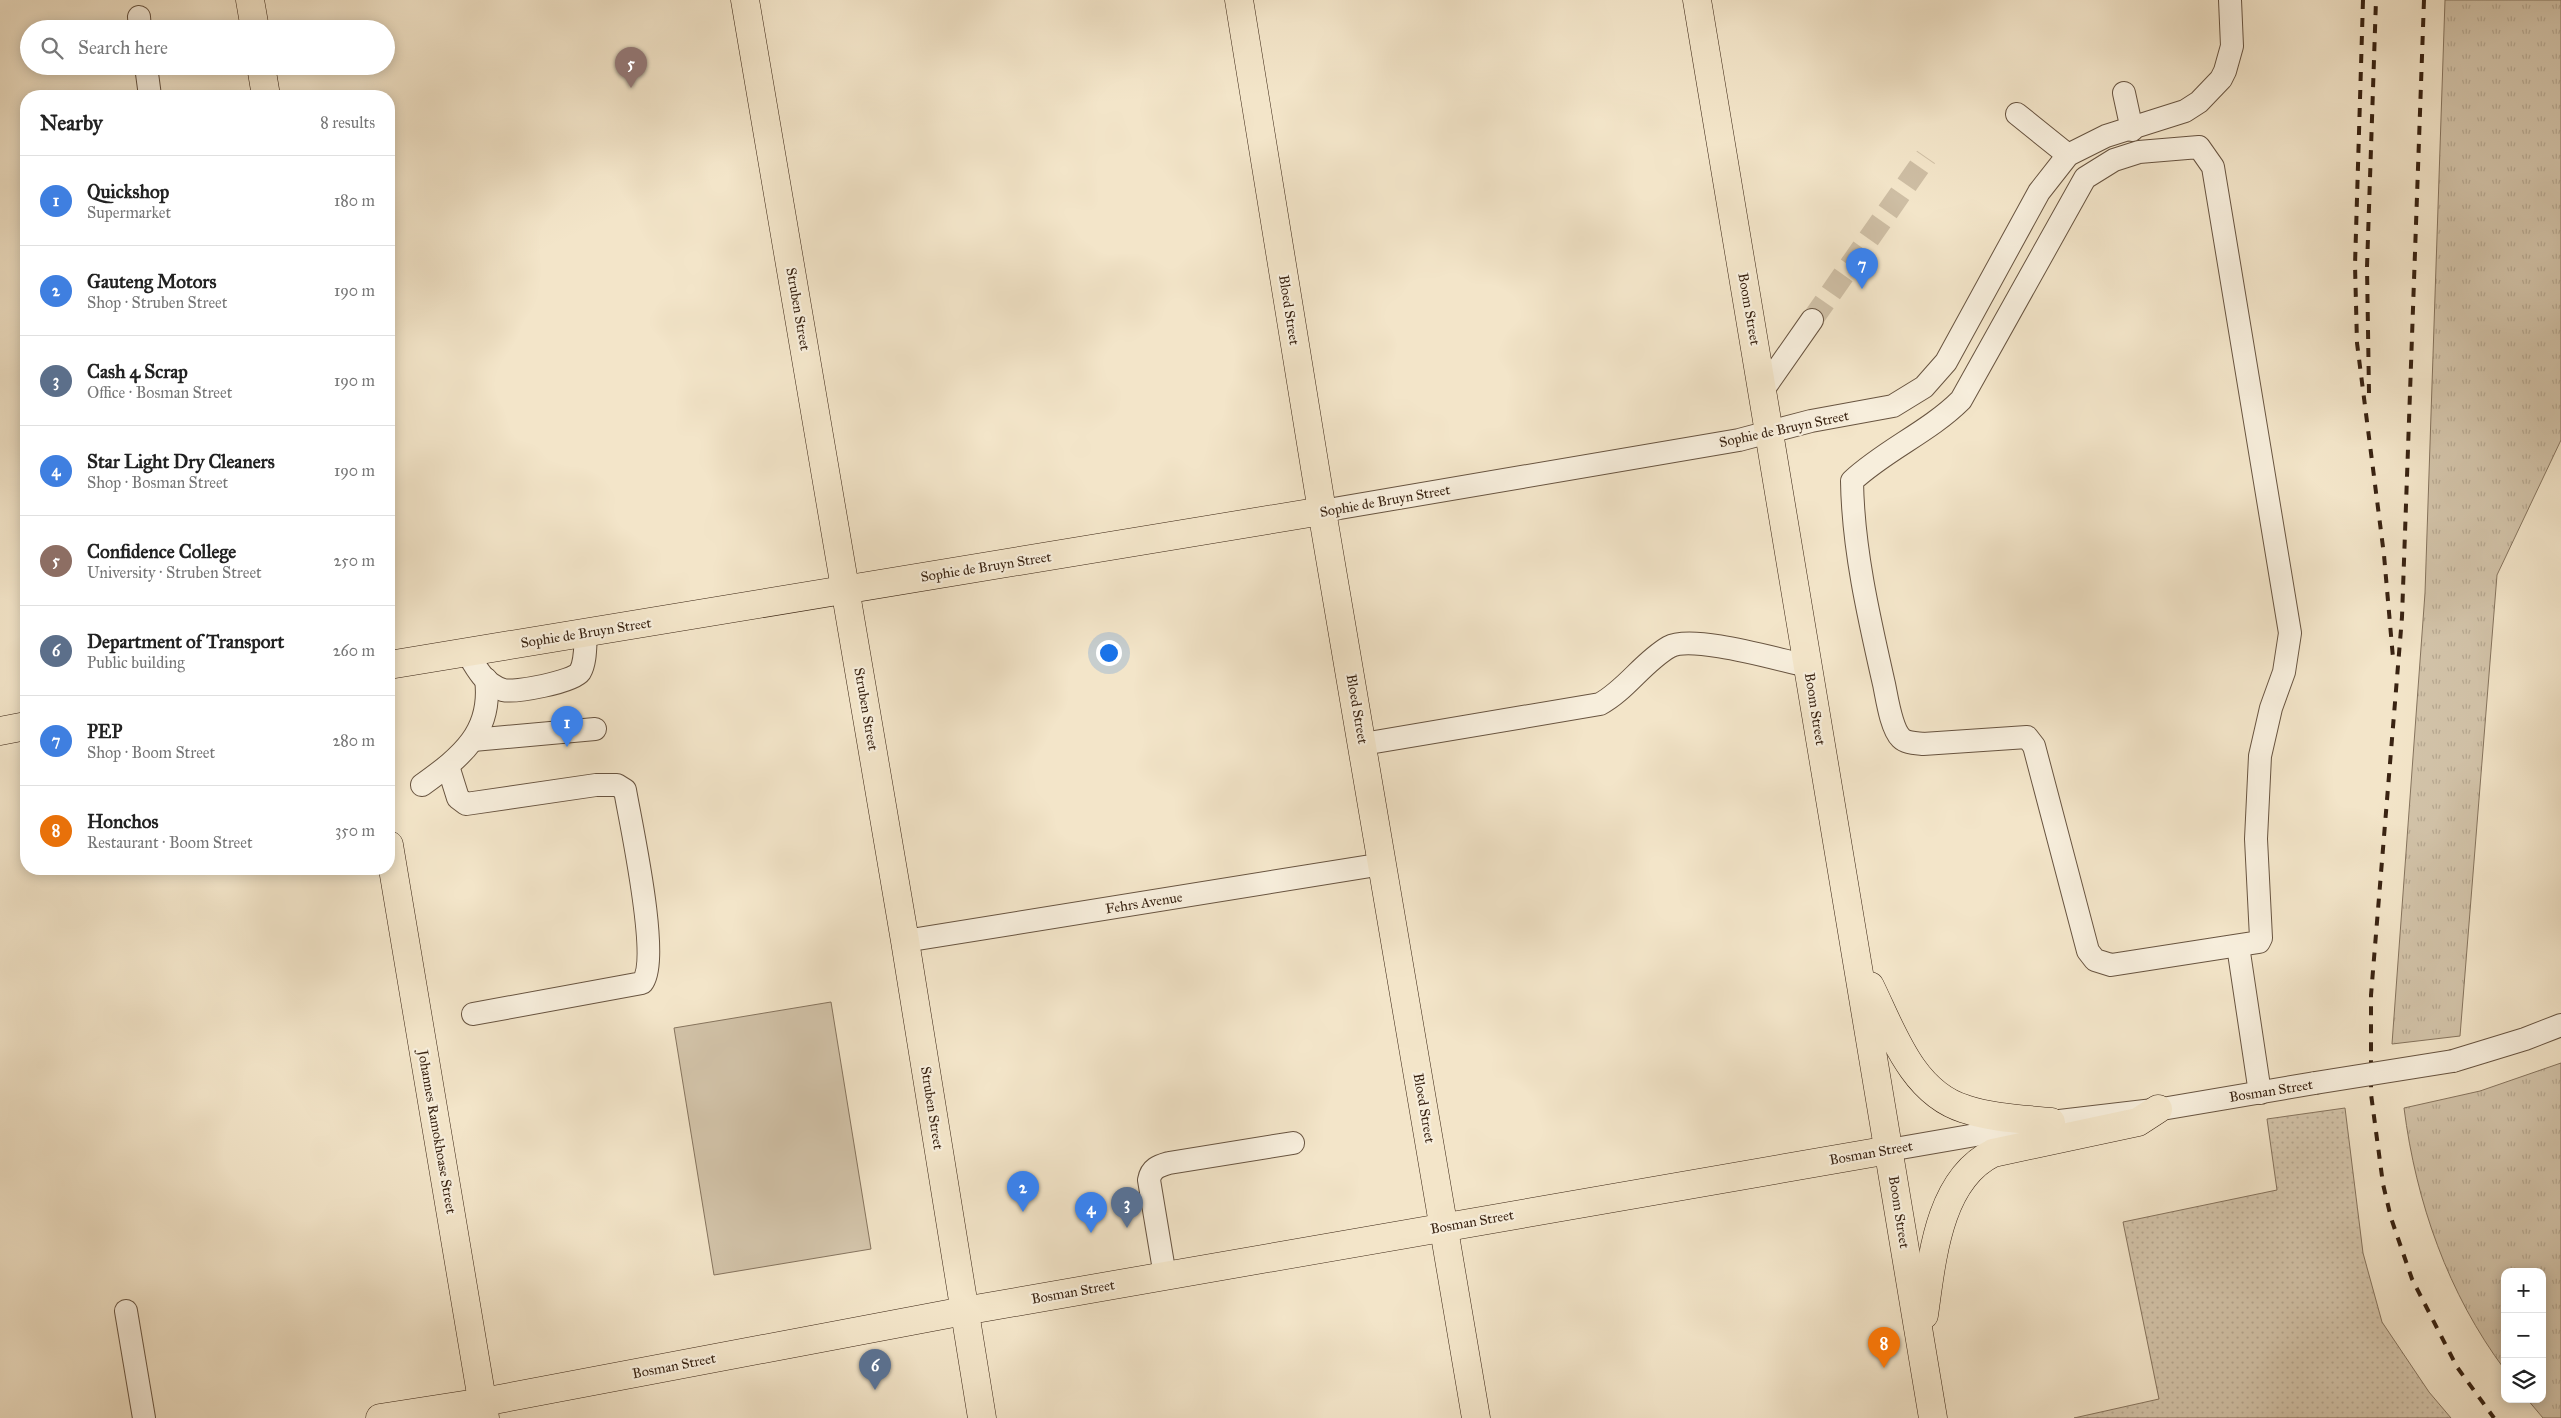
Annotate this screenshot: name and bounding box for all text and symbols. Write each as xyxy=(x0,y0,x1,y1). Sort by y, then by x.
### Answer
search box xyxy=(20,20,395,75)
icon: search xyxy=(38,34,66,62)
text: Search here xyxy=(78,36,168,59)
pin: 5 xyxy=(615,47,647,88)
text: Nearby xyxy=(40,110,103,136)
text: 8 results xyxy=(320,113,375,132)
text: Quickshop xyxy=(87,180,169,203)
text: 1 xyxy=(53,191,59,210)
text: 180 m xyxy=(334,191,375,210)
text: Supermarket xyxy=(87,203,171,222)
pin: 7 xyxy=(1846,248,1878,289)
street label: Struben Street xyxy=(782,266,814,352)
text: Gauteng Motors xyxy=(87,270,216,293)
street label: Boom Street xyxy=(1734,272,1764,347)
street label: Bloed Street xyxy=(1275,274,1303,346)
text: 2 xyxy=(52,281,60,300)
text: 190 m xyxy=(334,281,375,300)
text: Shop · Struben Street xyxy=(87,293,227,312)
text: Cash 4 Scrap xyxy=(87,360,188,383)
text: 3 xyxy=(53,371,59,390)
text: 190 m xyxy=(334,371,375,390)
text: Office · Bosman Street xyxy=(87,383,232,402)
street label: Sophie de Bruyn Street xyxy=(1718,407,1850,451)
text: Star Light Dry Cleaners xyxy=(87,450,275,473)
text: 4 xyxy=(52,461,60,480)
text: 190 m xyxy=(334,461,375,480)
text: Shop · Bosman Street xyxy=(87,473,228,492)
street label: Sophie de Bruyn Street xyxy=(1318,481,1452,521)
text: Confidence College xyxy=(87,540,236,563)
street label: Sophie de Bruyn Street xyxy=(919,548,1053,586)
text: 5 xyxy=(52,551,60,570)
text: 250 m xyxy=(334,551,375,570)
text: University · Struben Street xyxy=(87,563,262,582)
street label: Sophie de Bruyn Street xyxy=(519,614,653,652)
text: Department of Transport xyxy=(87,630,284,653)
your location xyxy=(1096,640,1122,666)
text: 6 xyxy=(52,641,60,660)
text: 260 m xyxy=(333,641,375,660)
text: Public building xyxy=(87,653,185,672)
street label: Struben Street xyxy=(850,666,882,752)
street label: Boom Street xyxy=(1801,672,1829,746)
street label: Bloed Street xyxy=(1342,673,1372,745)
pin: 1 xyxy=(551,706,583,747)
text: PEP xyxy=(87,720,122,743)
text: 7 xyxy=(52,731,60,750)
text: 280 m xyxy=(332,731,375,750)
text: Shop · Boom Street xyxy=(87,743,215,762)
text: Honchos xyxy=(87,810,158,833)
text: 8 xyxy=(52,821,60,840)
text: 350 m xyxy=(335,821,375,840)
text: Restaurant · Boom Street xyxy=(87,833,253,852)
street label: Fehrs Avenue xyxy=(1104,888,1184,917)
street label: Johannes Ramokhoase Street xyxy=(413,1047,460,1215)
street label: Struben Street xyxy=(917,1065,947,1151)
street label: Bloed Street xyxy=(1409,1072,1439,1144)
street label: Bosman Street xyxy=(2228,1076,2314,1106)
street label: Bosman Street xyxy=(1828,1137,1914,1169)
pin: 2 xyxy=(1007,1171,1039,1212)
street label: Boom Street xyxy=(1885,1175,1913,1249)
pin: 3 xyxy=(1111,1187,1143,1228)
pin: 4 xyxy=(1075,1192,1107,1233)
street label: Bosman Street xyxy=(1429,1206,1515,1238)
map controls xyxy=(2501,1268,2546,1403)
button: + xyxy=(2501,1268,2546,1313)
street label: Bosman Street xyxy=(1030,1276,1116,1308)
button: − xyxy=(2501,1313,2546,1358)
pin: 8 xyxy=(1868,1327,1900,1368)
pin: 6 xyxy=(859,1349,891,1390)
street label: Bosman Street xyxy=(631,1350,717,1382)
button: layers xyxy=(2501,1358,2546,1403)

